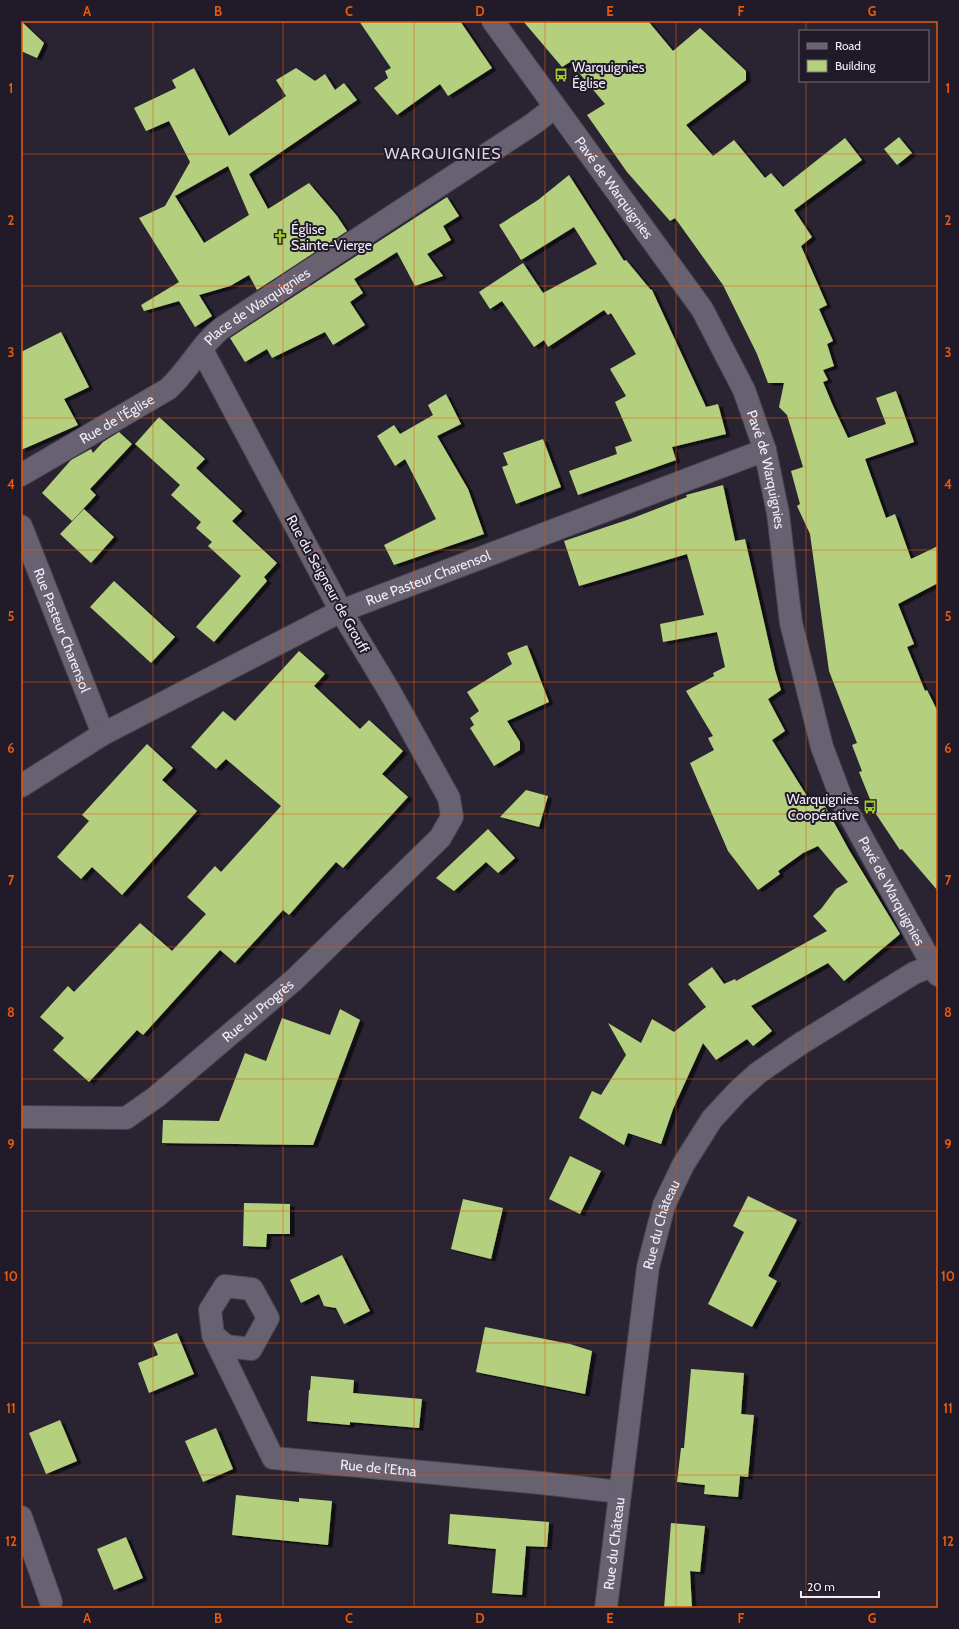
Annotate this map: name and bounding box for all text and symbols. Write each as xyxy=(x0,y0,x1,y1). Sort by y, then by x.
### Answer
text: A xyxy=(83,3,92,19)
text: B xyxy=(214,3,222,19)
text: C xyxy=(345,3,353,19)
text: D xyxy=(475,3,485,19)
text: E xyxy=(606,3,614,19)
text: F xyxy=(738,3,745,19)
text: G xyxy=(868,3,877,19)
legend xyxy=(799,30,929,82)
text: Road xyxy=(835,38,861,53)
place label: Warquignies Église xyxy=(572,58,645,92)
text: Building xyxy=(835,58,877,73)
bus stop icon: Warquignies Église xyxy=(553,67,569,83)
text: 1 xyxy=(9,80,13,96)
text: 1 xyxy=(946,80,950,96)
street label: Pavé de Warquignies xyxy=(571,133,657,243)
district label: WARQUIGNIES xyxy=(384,144,502,163)
text: 2 xyxy=(8,212,15,228)
text: 2 xyxy=(945,212,952,228)
place label: Église Sainte-Vierge xyxy=(291,220,372,254)
church icon: Église Sainte-Vierge xyxy=(272,229,288,245)
street label: Place de Warquignies xyxy=(200,264,314,349)
text: 3 xyxy=(7,344,15,360)
text: 3 xyxy=(944,344,952,360)
street label: Rue de l'Église xyxy=(76,390,157,448)
street label: Pavé de Warquignies xyxy=(743,408,789,530)
text: 4 xyxy=(7,476,15,492)
text: 4 xyxy=(944,476,952,492)
street label: Rue du Seigneur de Grouff xyxy=(282,512,374,657)
street label: Rue Pasteur Charensol xyxy=(363,546,494,610)
street label: Rue Pasteur Charensol xyxy=(29,565,95,696)
text: 5 xyxy=(8,608,15,624)
text: 5 xyxy=(945,608,952,624)
text: 6 xyxy=(7,740,15,756)
text: 6 xyxy=(944,740,952,756)
place label: Warquignies Coopérative xyxy=(787,790,859,824)
bus stop icon: Warquignies Coopérative xyxy=(862,799,878,815)
street label: Pavé de Warquignies xyxy=(854,833,929,949)
text: 7 xyxy=(8,872,15,888)
text: 7 xyxy=(945,872,952,888)
street label: Rue du Progrès xyxy=(218,975,297,1046)
text: 8 xyxy=(7,1004,15,1020)
text: 8 xyxy=(944,1004,952,1020)
text: 9 xyxy=(7,1136,15,1152)
text: 9 xyxy=(944,1136,952,1152)
street label: Rue du Château xyxy=(639,1177,684,1271)
text: 10 xyxy=(4,1268,18,1284)
text: 10 xyxy=(941,1268,955,1284)
text: 11 xyxy=(6,1400,16,1416)
text: 11 xyxy=(943,1400,953,1416)
street label: Rue de l'Etna xyxy=(339,1455,418,1480)
street label: Rue du Château xyxy=(599,1496,629,1591)
text: 12 xyxy=(5,1533,17,1549)
text: 12 xyxy=(942,1533,954,1549)
scale bar xyxy=(801,1573,879,1599)
text: 20 m xyxy=(807,1579,835,1594)
text: A xyxy=(83,1610,92,1626)
text: B xyxy=(214,1610,222,1626)
text: C xyxy=(345,1610,353,1626)
text: D xyxy=(475,1610,485,1626)
text: E xyxy=(606,1610,614,1626)
text: F xyxy=(738,1610,745,1626)
text: G xyxy=(868,1610,877,1626)

